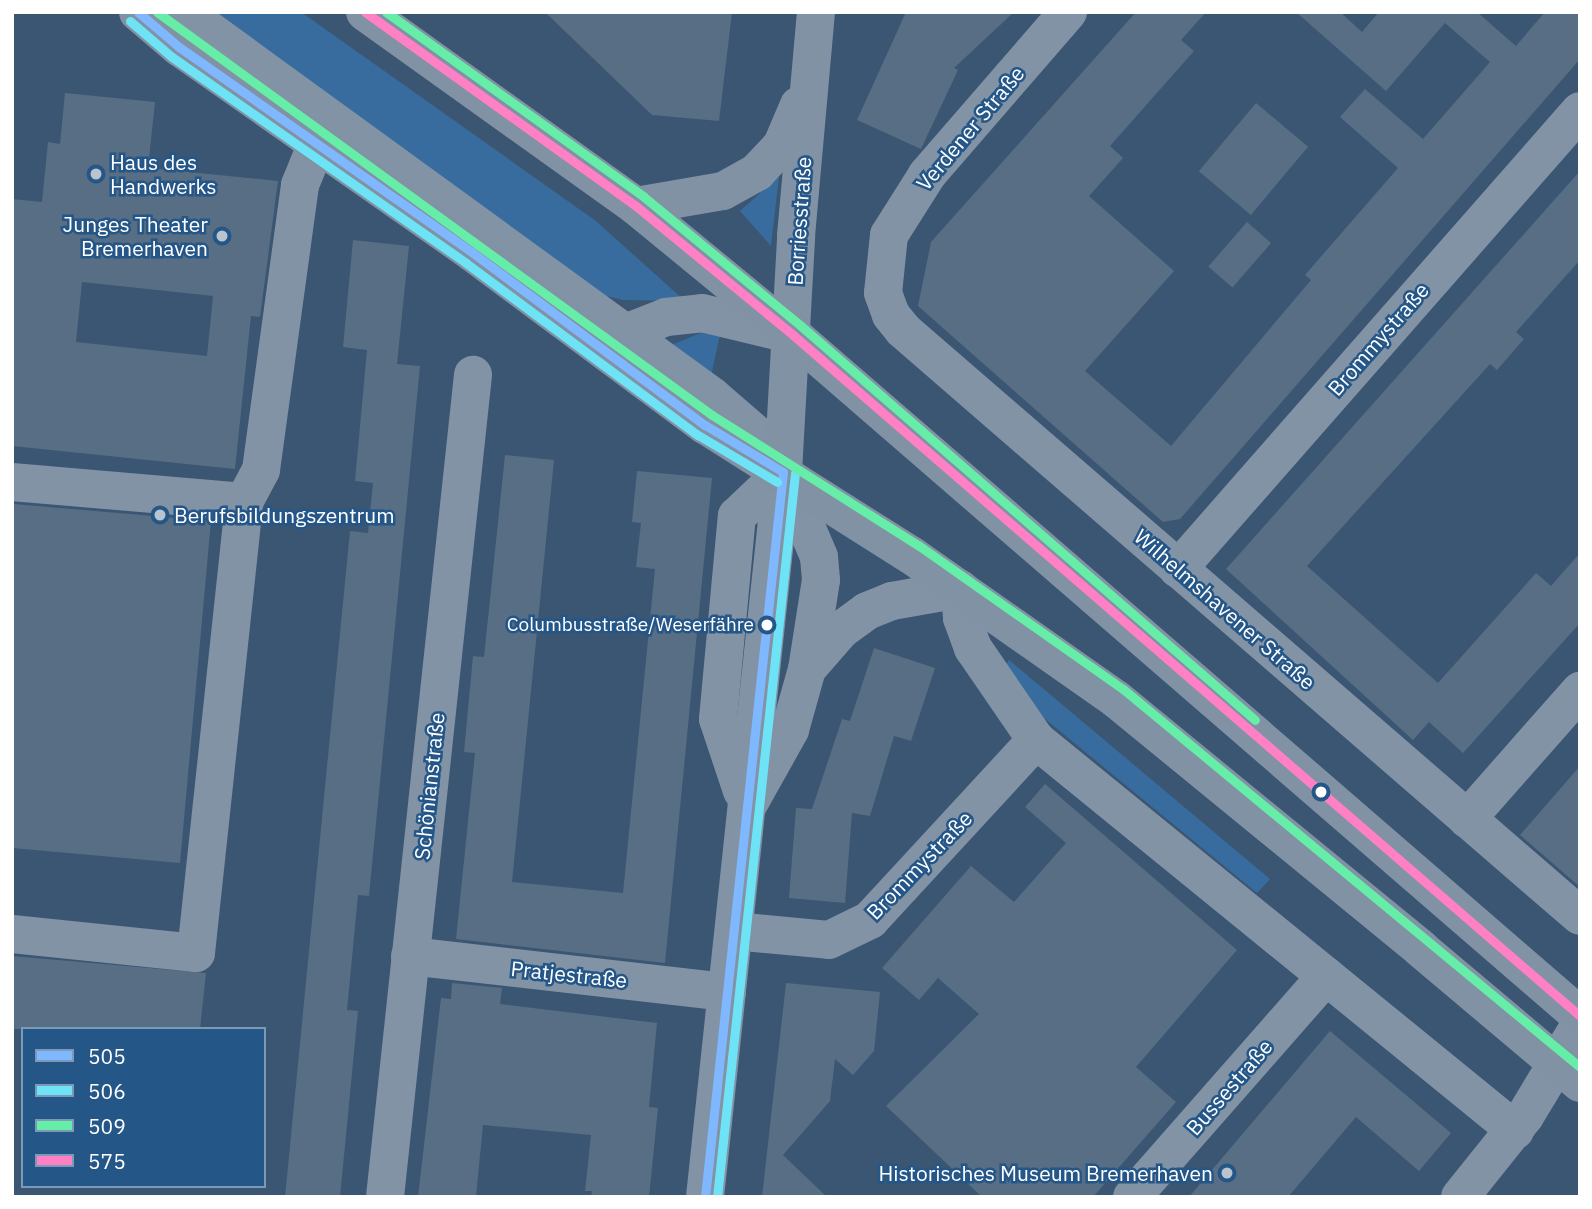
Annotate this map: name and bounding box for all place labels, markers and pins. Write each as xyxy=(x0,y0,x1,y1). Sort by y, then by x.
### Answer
place label: Haus des Handwerks xyxy=(110,149,217,199)
marker: Haus des Handwerks xyxy=(88,166,104,182)
place label: Junges Theater Bremerhaven xyxy=(63,211,208,261)
marker: Junges Theater Bremerhaven xyxy=(214,228,230,244)
place label: Berufsbildungszentrum xyxy=(174,502,395,528)
marker: Berufsbildungszentrum xyxy=(152,507,168,523)
place label: Columbusstraße/Weserfähre xyxy=(507,614,754,636)
marker: Columbusstraße/Weserfähre xyxy=(760,618,774,632)
unlabelled marker xyxy=(1314,785,1328,799)
place label: Historisches Museum Bremerhaven xyxy=(878,1160,1213,1186)
marker: Historisches Museum Bremerhaven xyxy=(1219,1165,1235,1181)

